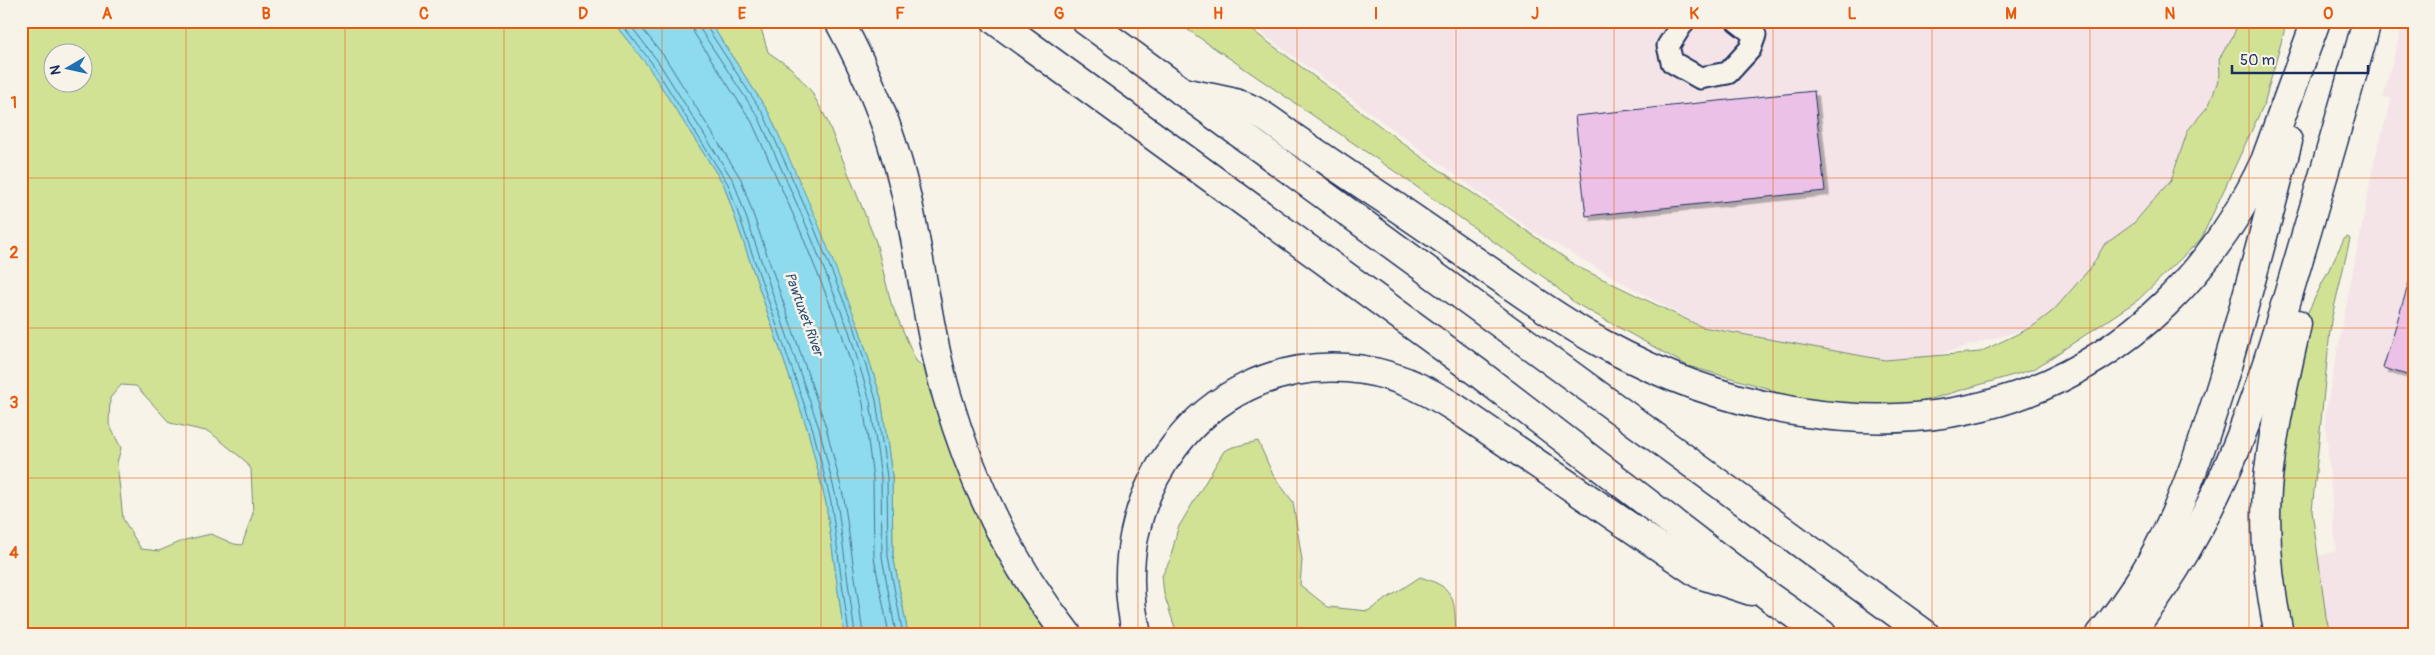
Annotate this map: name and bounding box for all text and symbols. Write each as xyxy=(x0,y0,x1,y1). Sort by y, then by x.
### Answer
text: A xyxy=(102,4,113,24)
text: B xyxy=(261,4,271,24)
text: C xyxy=(419,4,429,24)
text: D xyxy=(578,4,588,24)
text: E xyxy=(738,4,747,24)
text: F xyxy=(895,4,905,24)
text: G xyxy=(1054,4,1065,24)
text: H xyxy=(1213,4,1223,24)
text: I xyxy=(1374,4,1378,24)
text: J xyxy=(1531,4,1539,24)
text: K xyxy=(1689,4,1699,24)
text: L xyxy=(1847,4,1857,24)
text: M xyxy=(2005,4,2017,24)
text: N xyxy=(2165,4,2176,24)
text: O xyxy=(2323,4,2333,24)
north arrow xyxy=(42,42,92,92)
scale bar xyxy=(2232,42,2369,74)
text: 50 m xyxy=(2240,51,2275,70)
text: N xyxy=(47,64,65,76)
text: 1 xyxy=(11,93,17,113)
text: 2 xyxy=(10,243,19,263)
water label: Pawtuxet River xyxy=(781,270,828,360)
text: 3 xyxy=(10,393,19,413)
text: 4 xyxy=(9,543,19,563)

